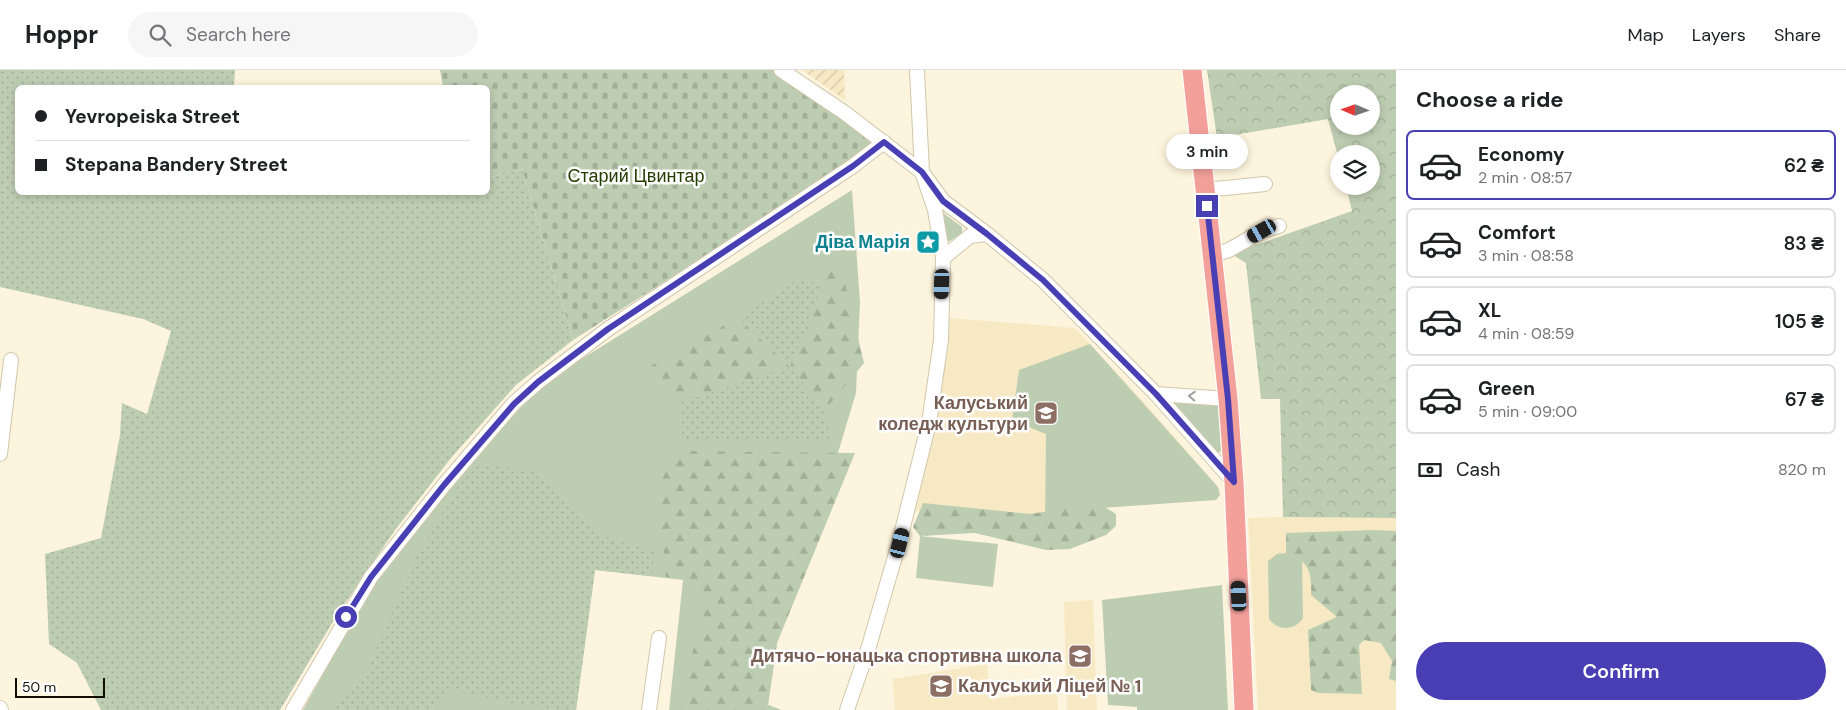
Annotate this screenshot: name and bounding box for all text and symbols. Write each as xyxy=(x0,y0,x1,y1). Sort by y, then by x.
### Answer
search box xyxy=(128,12,478,57)
text: Hoppr xyxy=(25,19,98,50)
icon: search xyxy=(146,21,174,49)
text: Search here xyxy=(186,22,291,47)
text: Map xyxy=(1628,23,1664,47)
text: Layers xyxy=(1692,23,1746,47)
text: Share xyxy=(1774,23,1821,47)
north arrow xyxy=(1330,85,1380,135)
map controls xyxy=(1330,85,1380,195)
text: Choose a ride xyxy=(1416,85,1564,114)
text: Yevropeiska Street xyxy=(65,104,240,129)
callout: 3 min xyxy=(1166,134,1248,168)
text: 3 min xyxy=(1186,141,1228,162)
text: Economy xyxy=(1478,142,1565,167)
icon: car xyxy=(1418,143,1463,188)
button: layers xyxy=(1330,145,1380,195)
text: Stepana Bandery Street xyxy=(65,152,288,177)
text: 62 ₴ xyxy=(1784,153,1824,178)
park label: Старий Цвинтар xyxy=(568,164,704,188)
text: 2 min · 08:57 xyxy=(1478,167,1572,188)
route end xyxy=(1196,195,1218,217)
car xyxy=(1245,217,1278,245)
text: Comfort xyxy=(1478,220,1556,245)
icon: car xyxy=(1418,221,1463,266)
place icon: Діва Марія xyxy=(915,229,941,255)
place label: Діва Марія xyxy=(815,230,910,254)
text: 83 ₴ xyxy=(1783,231,1824,256)
text: 3 min · 08:58 xyxy=(1478,245,1574,266)
car xyxy=(933,269,950,299)
text: XL xyxy=(1478,298,1501,323)
icon: car xyxy=(1418,299,1463,344)
text: 105 ₴ xyxy=(1775,309,1824,334)
text: 4 min · 08:59 xyxy=(1478,323,1574,344)
text: Green xyxy=(1478,376,1535,401)
icon: car xyxy=(1418,377,1463,422)
text: 67 ₴ xyxy=(1785,387,1824,412)
place label: Калуський коледж культури xyxy=(878,391,1028,436)
one-way arrow xyxy=(1187,391,1195,402)
school or university icon: Калуський коледж культури xyxy=(1033,400,1059,426)
text: 5 min · 09:00 xyxy=(1478,401,1577,422)
icon: cash xyxy=(1416,456,1444,484)
text: Cash xyxy=(1456,457,1500,482)
text: 820 m xyxy=(1778,459,1826,480)
car xyxy=(889,527,910,559)
car xyxy=(1230,581,1247,611)
route start xyxy=(335,606,357,628)
button: Confirm xyxy=(1416,642,1826,700)
school or university icon: Дитячо-юнацька спортивна школа xyxy=(1067,643,1093,669)
place label: Дитячо-юнацька спортивна школа xyxy=(751,644,1063,668)
school or university icon: Калуський Ліцей № 1 xyxy=(928,673,954,699)
place label: Калуський Ліцей № 1 xyxy=(958,674,1141,698)
scale bar xyxy=(15,675,105,698)
text: 50 m xyxy=(22,678,56,696)

